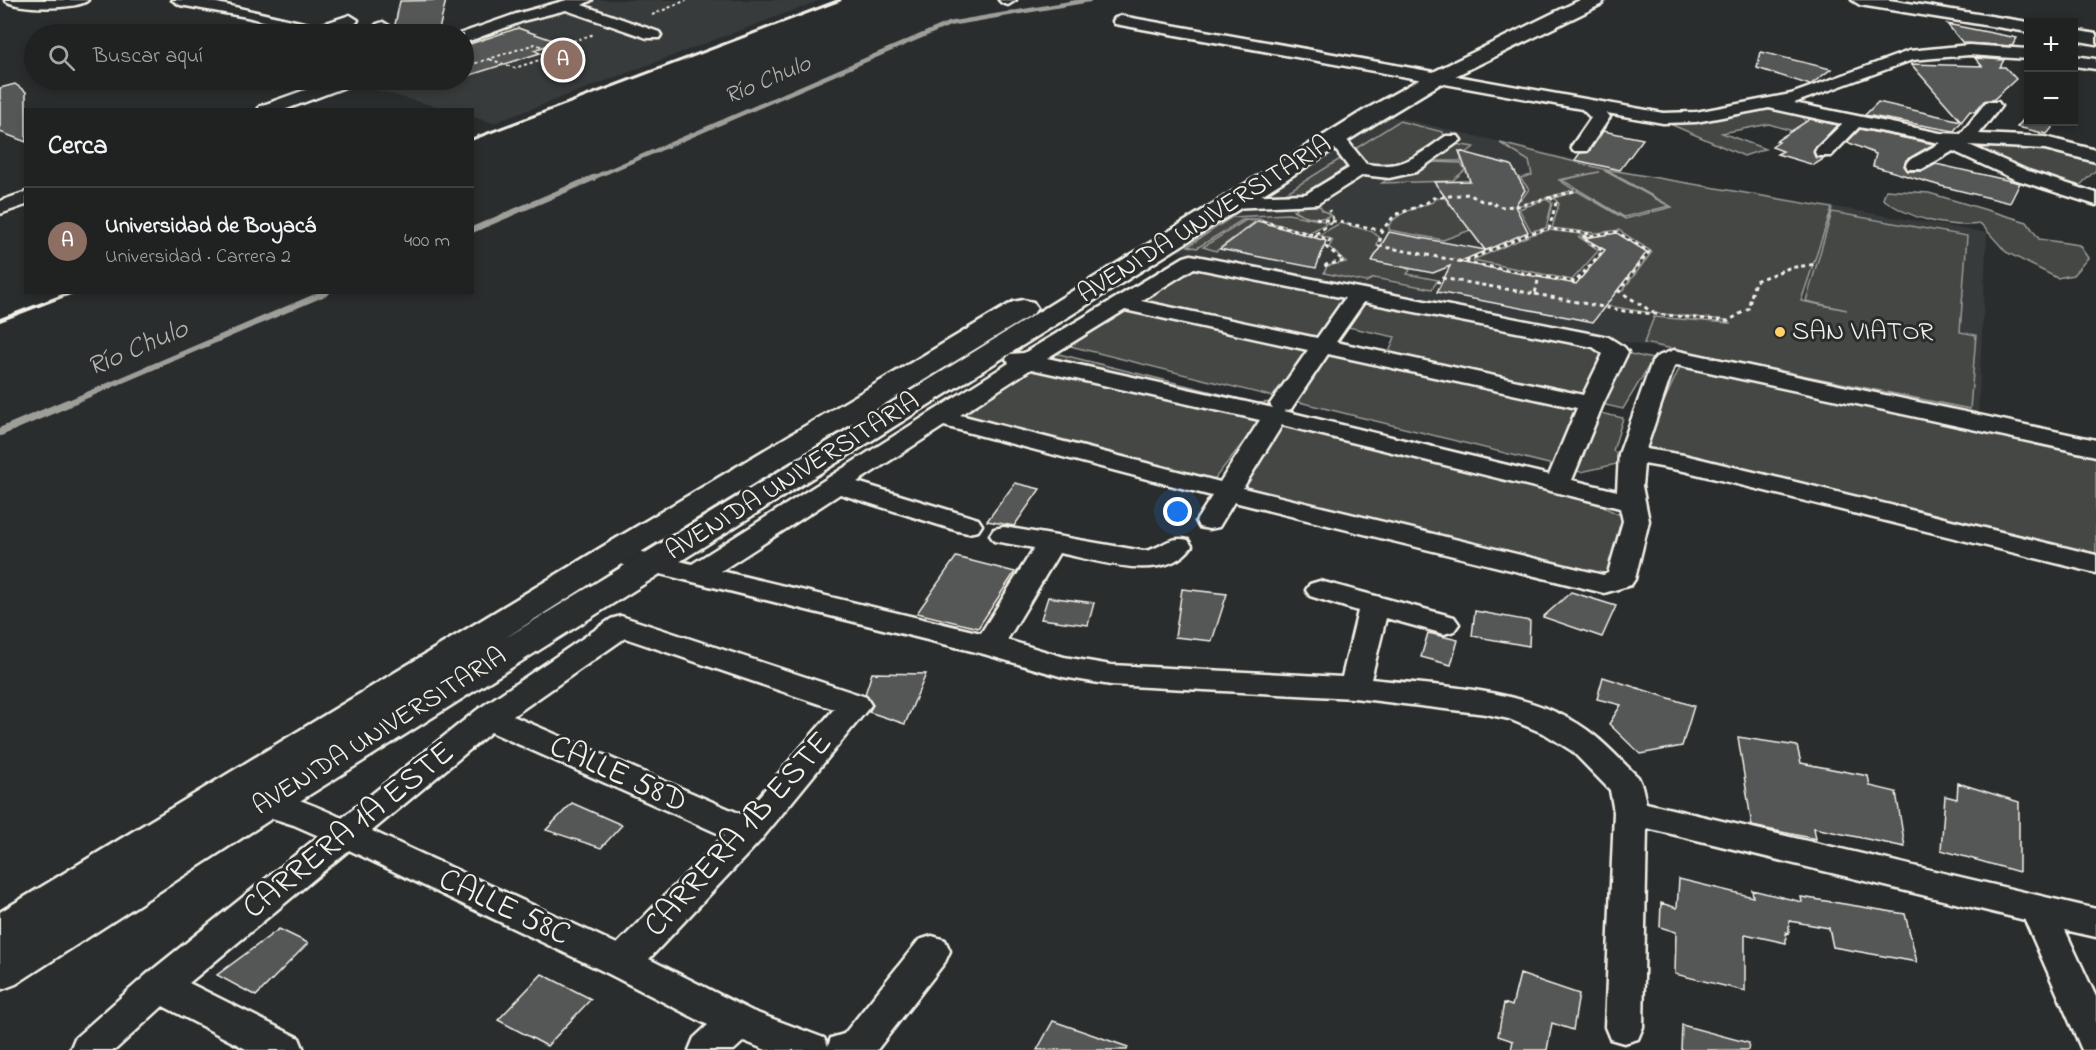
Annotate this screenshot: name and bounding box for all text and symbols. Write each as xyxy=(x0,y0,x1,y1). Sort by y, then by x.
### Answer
map controls xyxy=(2024,18,2078,126)
button: + xyxy=(2024,18,2078,72)
search box xyxy=(24,24,474,90)
pin: A xyxy=(544,38,582,82)
icon: search xyxy=(45,41,78,74)
text: Buscar aquí xyxy=(93,41,203,73)
water label: Río Chulo xyxy=(719,47,818,115)
button: − xyxy=(2024,72,2078,126)
street label: AVENIDA UNIVERSITARIA xyxy=(1071,126,1339,314)
text: Cerca xyxy=(48,128,108,166)
text: Universidad de Boyacá xyxy=(105,211,316,243)
text: A xyxy=(61,227,74,256)
text: 400 m xyxy=(404,227,450,256)
text: Universidad · Carrera 2 xyxy=(105,243,291,272)
water label: Río Chulo xyxy=(81,309,196,389)
place label: SAN VIATOR xyxy=(1792,313,1933,352)
marker: SAN VIATOR xyxy=(1773,325,1787,339)
street label: AVENIDA UNIVERSITARIA xyxy=(659,383,927,571)
your location xyxy=(1163,497,1192,526)
street label: AVENIDA UNIVERSITARIA xyxy=(246,638,514,826)
street label: CARRERA 1B ESTE xyxy=(633,721,845,949)
street label: CALLE 58D xyxy=(541,723,695,827)
street label: CARRERA 1A ESTE xyxy=(233,730,465,932)
street label: CALLE 58C xyxy=(430,857,578,959)

